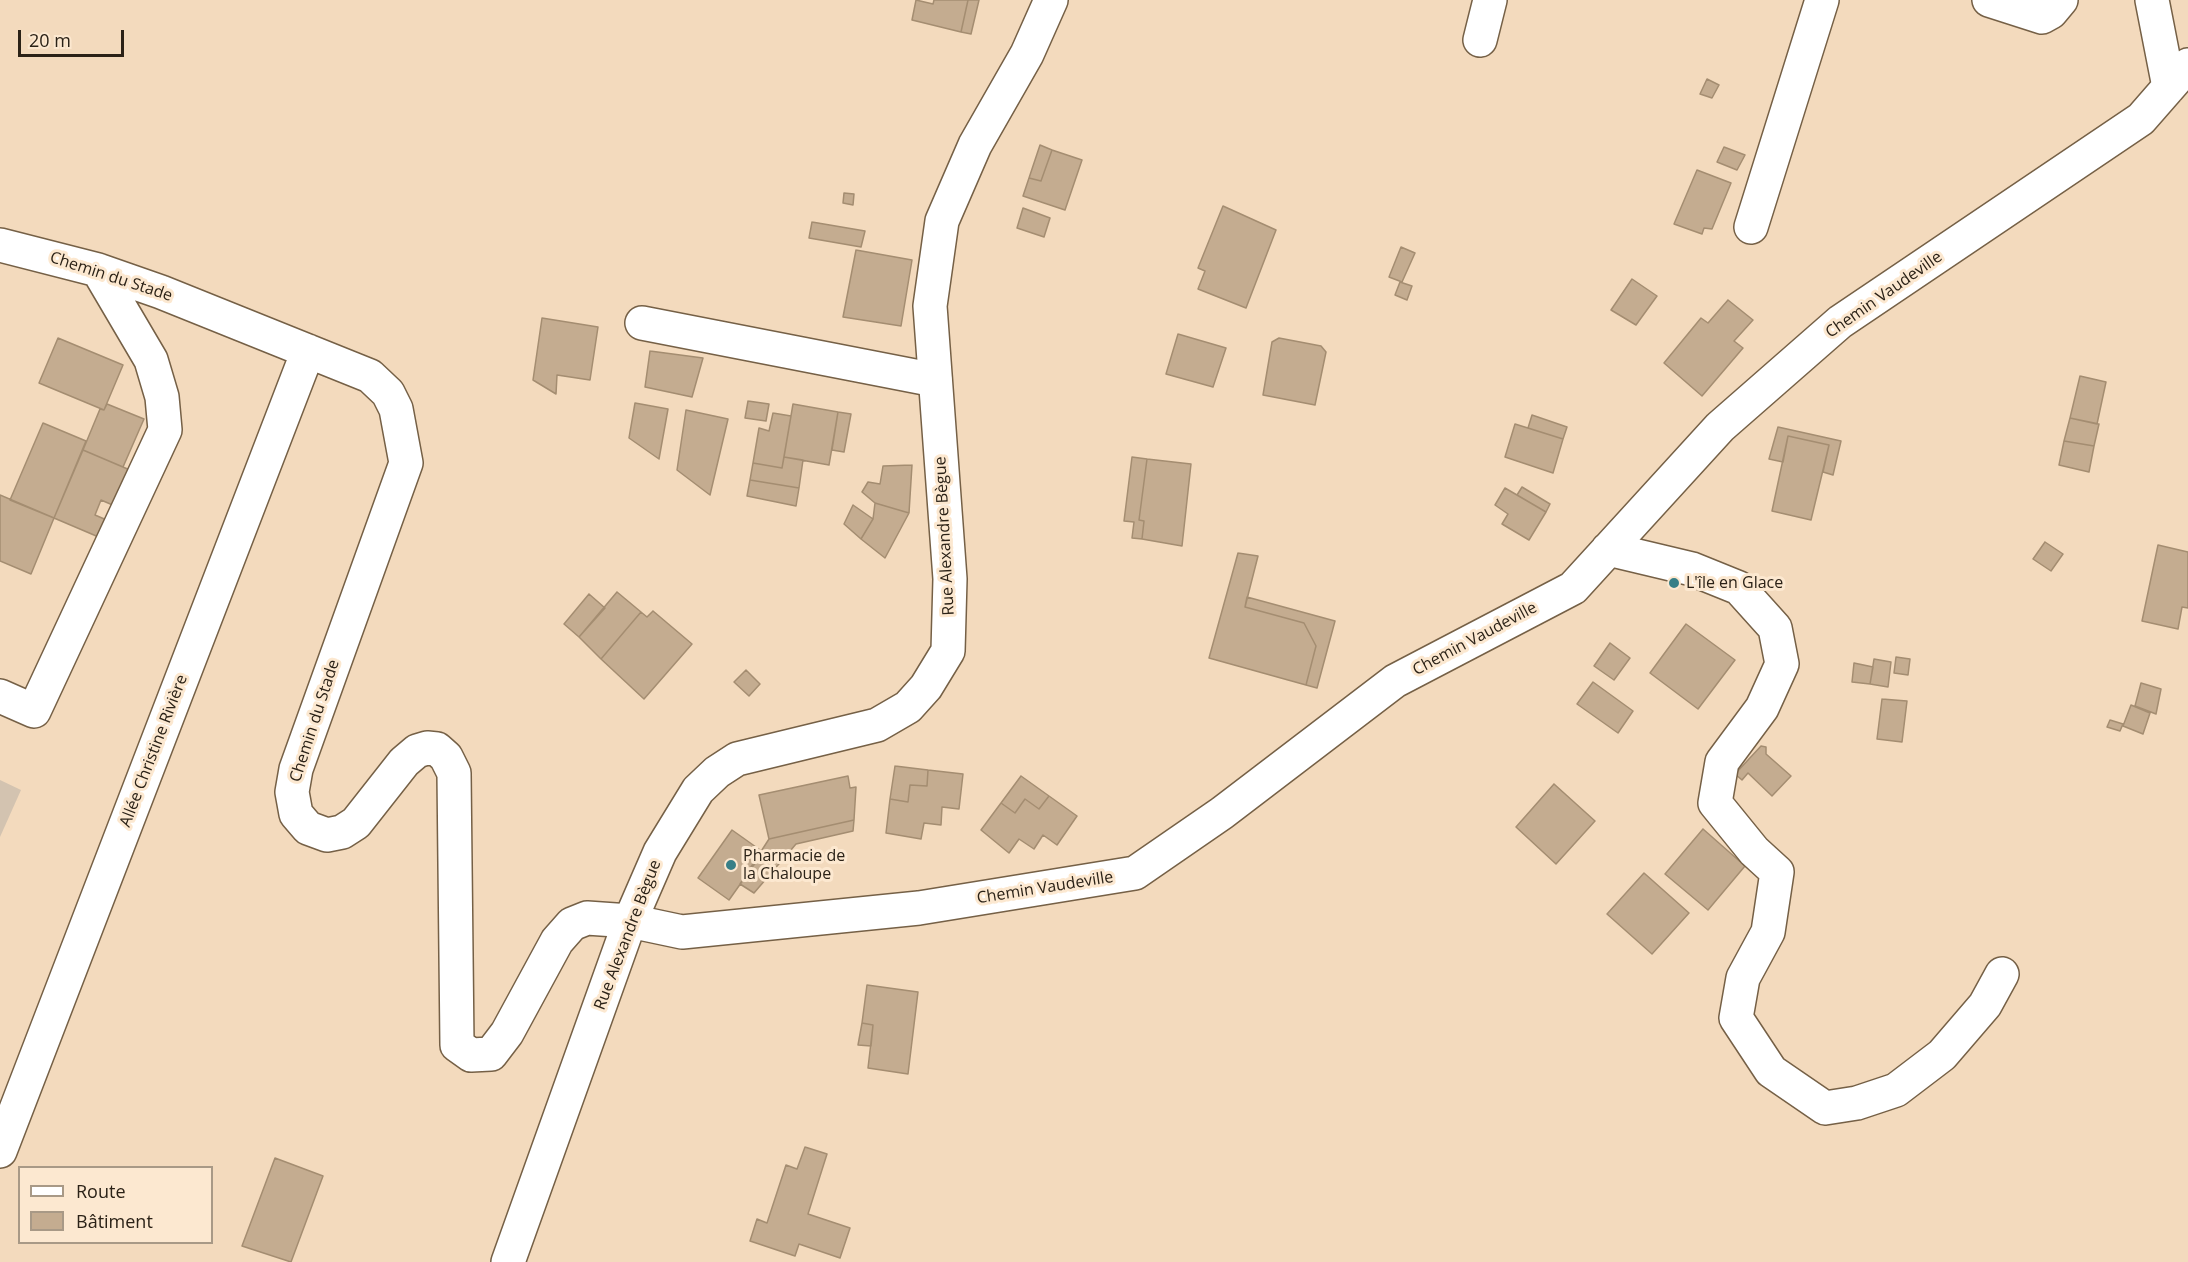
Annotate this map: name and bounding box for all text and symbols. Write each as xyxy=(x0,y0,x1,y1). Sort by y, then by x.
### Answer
scale bar xyxy=(21,18,128,56)
text: 20 m xyxy=(29,28,71,52)
street label: Chemin du Stade xyxy=(47,248,175,306)
street label: Chemin Vaudeville xyxy=(1822,248,1946,342)
street label: Rue Alexandre Bègue xyxy=(931,456,959,616)
place label: L'île en Glace xyxy=(1686,573,1783,593)
marker: L'île en Glace xyxy=(1667,576,1681,590)
street label: Chemin Vaudeville xyxy=(1410,598,1540,680)
street label: Chemin du Stade xyxy=(286,657,344,785)
street label: Allée Christine Rivière xyxy=(116,672,192,830)
place label: Pharmacie de la Chaloupe xyxy=(743,846,845,884)
street label: Rue Alexandre Bègue xyxy=(590,857,666,1013)
marker: Pharmacie de la Chaloupe xyxy=(724,858,738,872)
street label: Chemin Vaudeville xyxy=(975,868,1115,908)
legend xyxy=(18,1166,213,1244)
text: Route xyxy=(76,1179,126,1203)
text: Bâtiment xyxy=(76,1209,153,1233)

